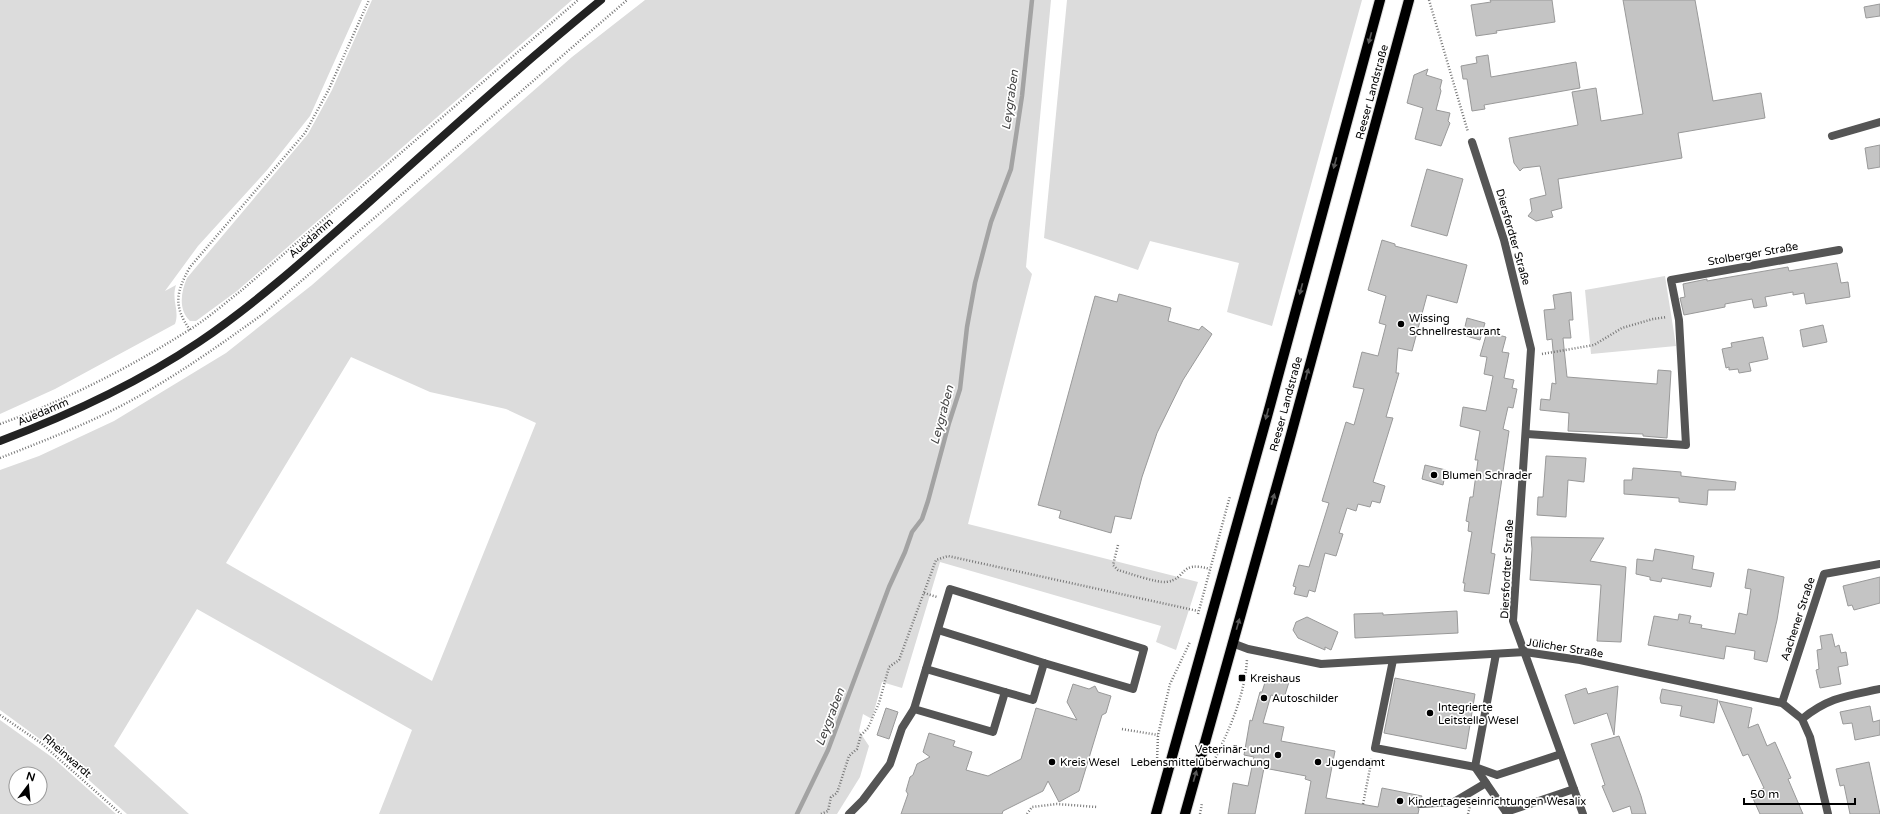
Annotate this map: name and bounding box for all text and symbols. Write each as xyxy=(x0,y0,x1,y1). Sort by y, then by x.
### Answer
one-way arrow xyxy=(1366,31,1372,44)
street label: Reeser Landstraße xyxy=(1353,43,1391,141)
water label: Leygraben xyxy=(999,68,1021,131)
one-way arrow xyxy=(1332,157,1338,169)
street label: Diersfordter Straße xyxy=(1493,187,1533,287)
street label: Auedamm xyxy=(286,215,336,261)
street label: Stolberger Straße xyxy=(1707,240,1799,268)
one-way arrow xyxy=(1298,282,1304,295)
place label: Wissing Schnellrestaurant xyxy=(1409,312,1500,338)
marker: Wissing Schnellrestaurant xyxy=(1396,319,1406,329)
street label: Reeser Landstraße xyxy=(1267,355,1305,453)
one-way arrow xyxy=(1304,368,1310,380)
water label: Leygraben xyxy=(927,383,957,446)
street label: Auedamm xyxy=(15,395,71,429)
one-way arrow xyxy=(1264,408,1270,420)
place label: Blumen Schrader xyxy=(1442,469,1533,482)
marker: Blumen Schrader xyxy=(1429,470,1439,480)
one-way arrow xyxy=(1270,493,1276,505)
street label: Diersfordter Straße xyxy=(1498,519,1516,619)
street label: Aachener Straße xyxy=(1778,576,1818,662)
one-way arrow xyxy=(1235,618,1241,630)
street label: Jülicher Straße xyxy=(1526,636,1604,660)
place label: Kreishaus xyxy=(1250,672,1300,685)
marker: Kreishaus xyxy=(1237,673,1247,683)
water label: Leygraben xyxy=(813,686,848,748)
place label: Autoschilder xyxy=(1272,692,1339,705)
marker: Autoschilder xyxy=(1259,693,1269,703)
place label: Integrierte Leitstelle Wesel xyxy=(1438,701,1519,727)
marker: Integrierte Leitstelle Wesel xyxy=(1425,708,1435,718)
street label: Rheinwardt xyxy=(40,731,94,781)
place label: Veterinär- und Lebensmittelüberwachung xyxy=(1130,743,1270,769)
marker: Veterinär- und Lebensmittelüberwachung xyxy=(1273,750,1283,760)
place label: Kreis Wesel xyxy=(1060,756,1120,769)
place label: Jugendamt xyxy=(1326,756,1385,769)
marker: Kreis Wesel xyxy=(1047,757,1057,767)
marker: Jugendamt xyxy=(1313,757,1323,767)
north arrow xyxy=(8,766,48,806)
text: N xyxy=(25,769,37,784)
one-way arrow xyxy=(1192,770,1198,782)
scale bar xyxy=(1744,780,1855,806)
text: 50 m xyxy=(1750,787,1779,801)
place label: Kindertageseinrichtungen Wesalix xyxy=(1408,795,1586,808)
marker: Kindertageseinrichtungen Wesalix xyxy=(1395,796,1405,806)

